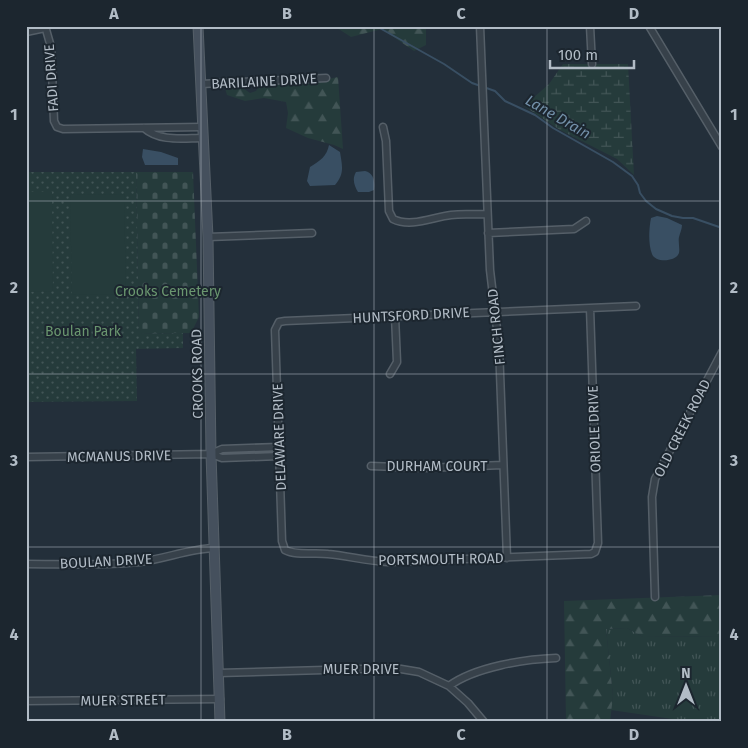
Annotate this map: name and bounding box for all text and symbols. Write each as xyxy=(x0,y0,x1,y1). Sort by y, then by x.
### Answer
text: A xyxy=(108,4,119,23)
text: B xyxy=(282,4,292,23)
text: C xyxy=(456,4,466,23)
text: D xyxy=(629,4,639,23)
scale bar xyxy=(550,38,634,70)
street label: FADI DRIVE xyxy=(41,43,62,112)
text: 100 m xyxy=(558,46,598,64)
street label: BARILAINE DRIVE xyxy=(211,70,317,93)
water label: Lane Drain xyxy=(522,91,594,143)
text: 1 xyxy=(10,105,18,124)
text: 1 xyxy=(730,105,738,124)
text: 2 xyxy=(10,278,18,297)
text: 2 xyxy=(730,278,738,297)
park label: Crooks Cemetery xyxy=(115,283,221,300)
street label: FINCH ROAD xyxy=(484,288,509,366)
street label: HUNTSFORD DRIVE xyxy=(352,304,470,327)
park label: Boulan Park xyxy=(45,323,122,340)
street label: CROOKS ROAD xyxy=(188,329,207,419)
street label: OLD CREEK ROAD xyxy=(650,376,714,480)
street label: DELAWARE DRIVE xyxy=(269,383,290,491)
street label: ORIOLE DRIVE xyxy=(584,385,605,473)
street label: MCMANUS DRIVE xyxy=(67,447,171,466)
text: 3 xyxy=(9,451,18,470)
text: 3 xyxy=(729,451,738,470)
street label: DURHAM COURT xyxy=(387,458,488,475)
street label: PORTSMOUTH ROAD xyxy=(378,550,504,569)
street label: BOULAN DRIVE xyxy=(59,551,153,572)
text: 4 xyxy=(9,625,19,644)
text: 4 xyxy=(729,625,739,644)
north arrow xyxy=(660,660,710,710)
street label: MUER DRIVE xyxy=(323,661,399,678)
text: N xyxy=(681,665,691,682)
street label: MUER STREET xyxy=(80,691,166,710)
text: A xyxy=(108,725,119,744)
text: B xyxy=(282,725,292,744)
text: C xyxy=(456,725,466,744)
text: D xyxy=(629,725,639,744)

